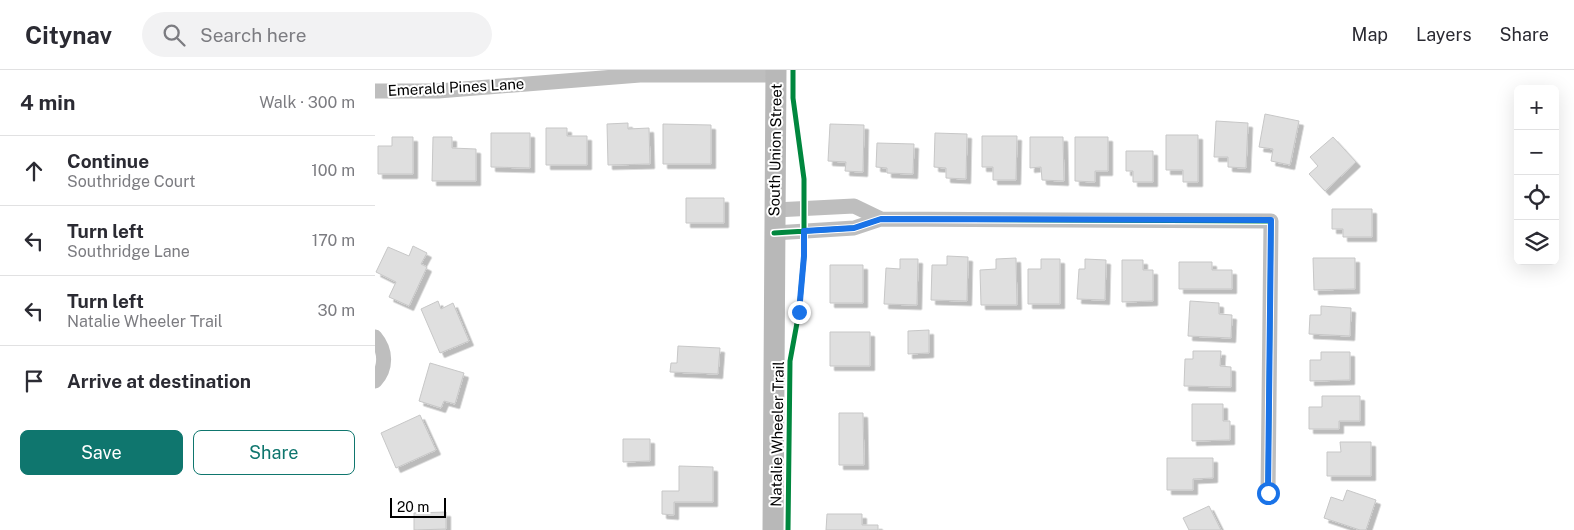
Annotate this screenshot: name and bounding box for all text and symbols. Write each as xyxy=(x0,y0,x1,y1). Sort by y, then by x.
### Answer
search box xyxy=(142,12,492,57)
text: Citynav xyxy=(25,21,112,49)
icon: search xyxy=(160,21,188,49)
text: Search here xyxy=(200,24,307,46)
text: Map xyxy=(1352,24,1388,45)
text: Layers xyxy=(1416,24,1472,45)
text: Share xyxy=(1500,24,1549,45)
street label: Emerald Pines Lane xyxy=(387,75,525,99)
street label: South Union Street xyxy=(765,83,785,217)
map controls xyxy=(1514,85,1559,265)
button: + xyxy=(1514,85,1559,130)
text: 4 min xyxy=(20,90,75,115)
text: Walk · 300 m xyxy=(259,93,355,112)
button: − xyxy=(1514,130,1559,175)
text: Continue xyxy=(67,150,149,172)
icon: ahead xyxy=(20,157,48,185)
text: 100 m xyxy=(311,161,355,180)
text: Southridge Court xyxy=(67,172,195,191)
button: locate xyxy=(1514,175,1559,220)
text: Turn left xyxy=(67,220,144,242)
button: layers xyxy=(1514,220,1559,265)
icon: left xyxy=(20,227,48,255)
text: 170 m xyxy=(312,231,355,250)
text: Southridge Lane xyxy=(67,242,190,261)
text: Turn left xyxy=(67,290,144,312)
icon: left xyxy=(20,297,48,325)
text: 30 m xyxy=(318,301,355,320)
route end xyxy=(788,301,811,324)
text: Natalie Wheeler Trail xyxy=(67,312,223,331)
street label: Natalie Wheeler Trail xyxy=(767,361,787,507)
icon: arrive xyxy=(20,367,48,395)
text: Arrive at destination xyxy=(67,370,251,392)
button: Save xyxy=(20,430,183,475)
button: Share xyxy=(193,430,355,475)
route start xyxy=(1257,482,1280,505)
scale bar xyxy=(390,495,446,518)
text: 20 m xyxy=(397,499,429,515)

